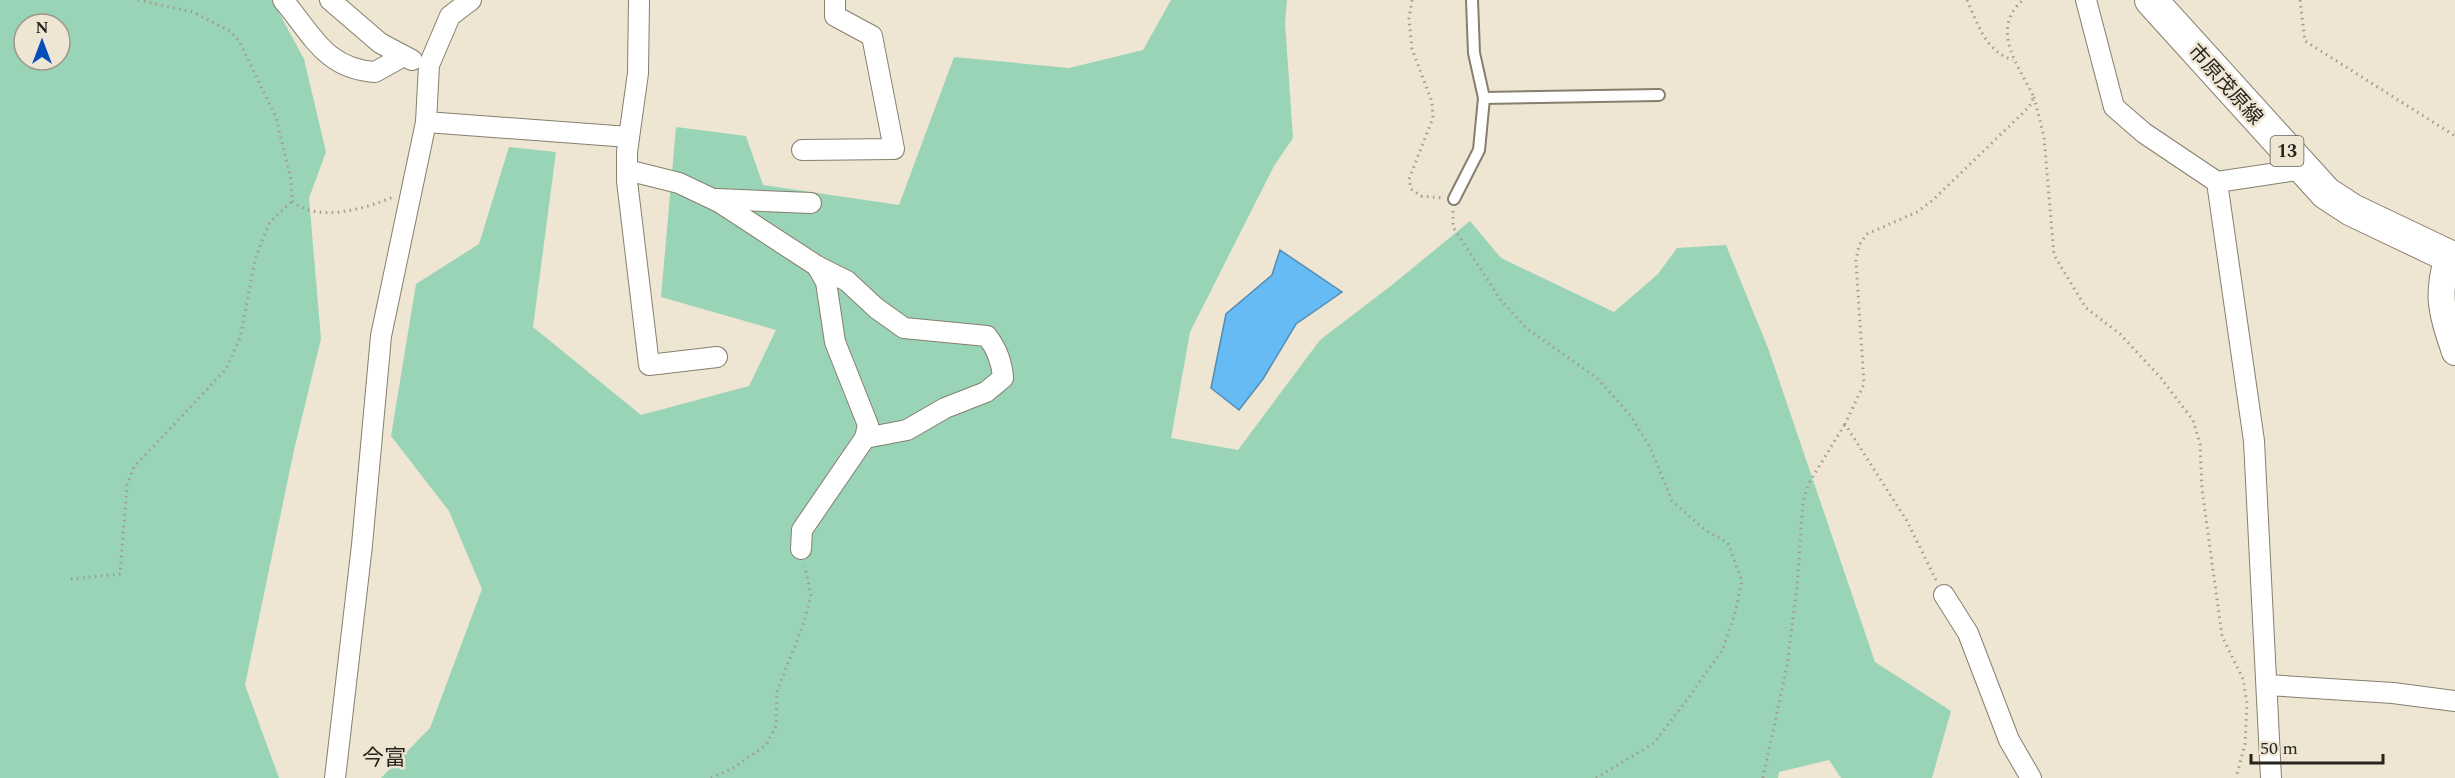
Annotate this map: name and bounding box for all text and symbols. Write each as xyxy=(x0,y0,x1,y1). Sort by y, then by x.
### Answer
north arrow xyxy=(12,12,72,72)
text: N xyxy=(35,16,49,40)
street label: 市原茂原線 xyxy=(2181,37,2270,132)
road number: 13 xyxy=(2270,136,2304,166)
scale bar xyxy=(2251,727,2383,765)
text: 50 m xyxy=(2260,735,2298,762)
district label: 今富 xyxy=(362,742,406,775)

